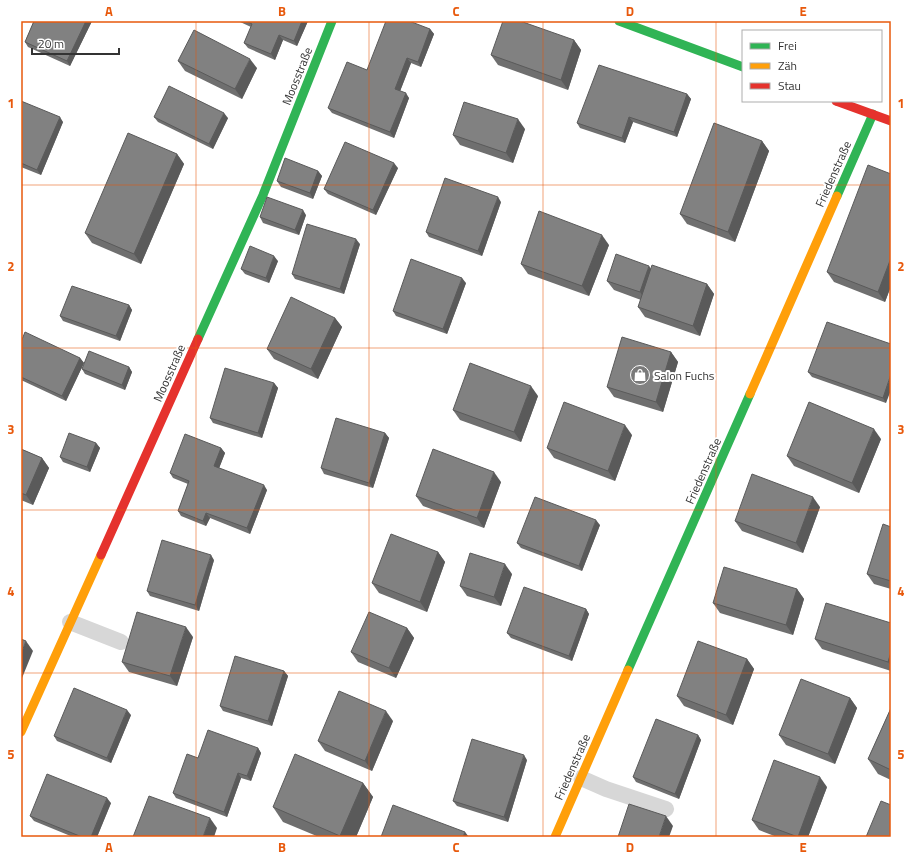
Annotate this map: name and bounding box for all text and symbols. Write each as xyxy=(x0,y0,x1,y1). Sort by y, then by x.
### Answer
text: A xyxy=(105,1,113,21)
text: B xyxy=(278,1,286,21)
text: C xyxy=(452,1,460,21)
text: D xyxy=(626,1,634,21)
text: E xyxy=(799,1,807,21)
scale bar xyxy=(32,30,119,56)
legend xyxy=(742,30,882,102)
text: 20 m xyxy=(38,34,64,53)
text: Frei xyxy=(778,36,797,55)
street label: Moosstraße xyxy=(277,44,317,108)
text: Zäh xyxy=(778,56,797,75)
text: Stau xyxy=(778,76,801,95)
text: 1 xyxy=(7,93,15,113)
text: 1 xyxy=(897,93,905,113)
street label: Friedenstraße xyxy=(810,138,856,210)
text: 2 xyxy=(7,256,15,276)
text: 2 xyxy=(897,256,905,276)
street label: Moosstraße xyxy=(148,341,190,405)
shop icon: Salon Fuchs xyxy=(629,364,651,386)
place label: Salon Fuchs xyxy=(654,366,715,385)
text: 3 xyxy=(7,419,15,439)
text: 3 xyxy=(897,419,905,439)
street label: Friedenstraße xyxy=(680,435,726,507)
text: 4 xyxy=(7,581,15,601)
text: 4 xyxy=(897,581,905,601)
street label: Friedenstraße xyxy=(549,731,595,803)
text: 5 xyxy=(7,744,15,764)
text: 5 xyxy=(897,744,905,764)
text: A xyxy=(105,837,113,857)
text: B xyxy=(278,837,286,857)
text: C xyxy=(452,837,460,857)
text: D xyxy=(626,837,634,857)
text: E xyxy=(799,837,807,857)

